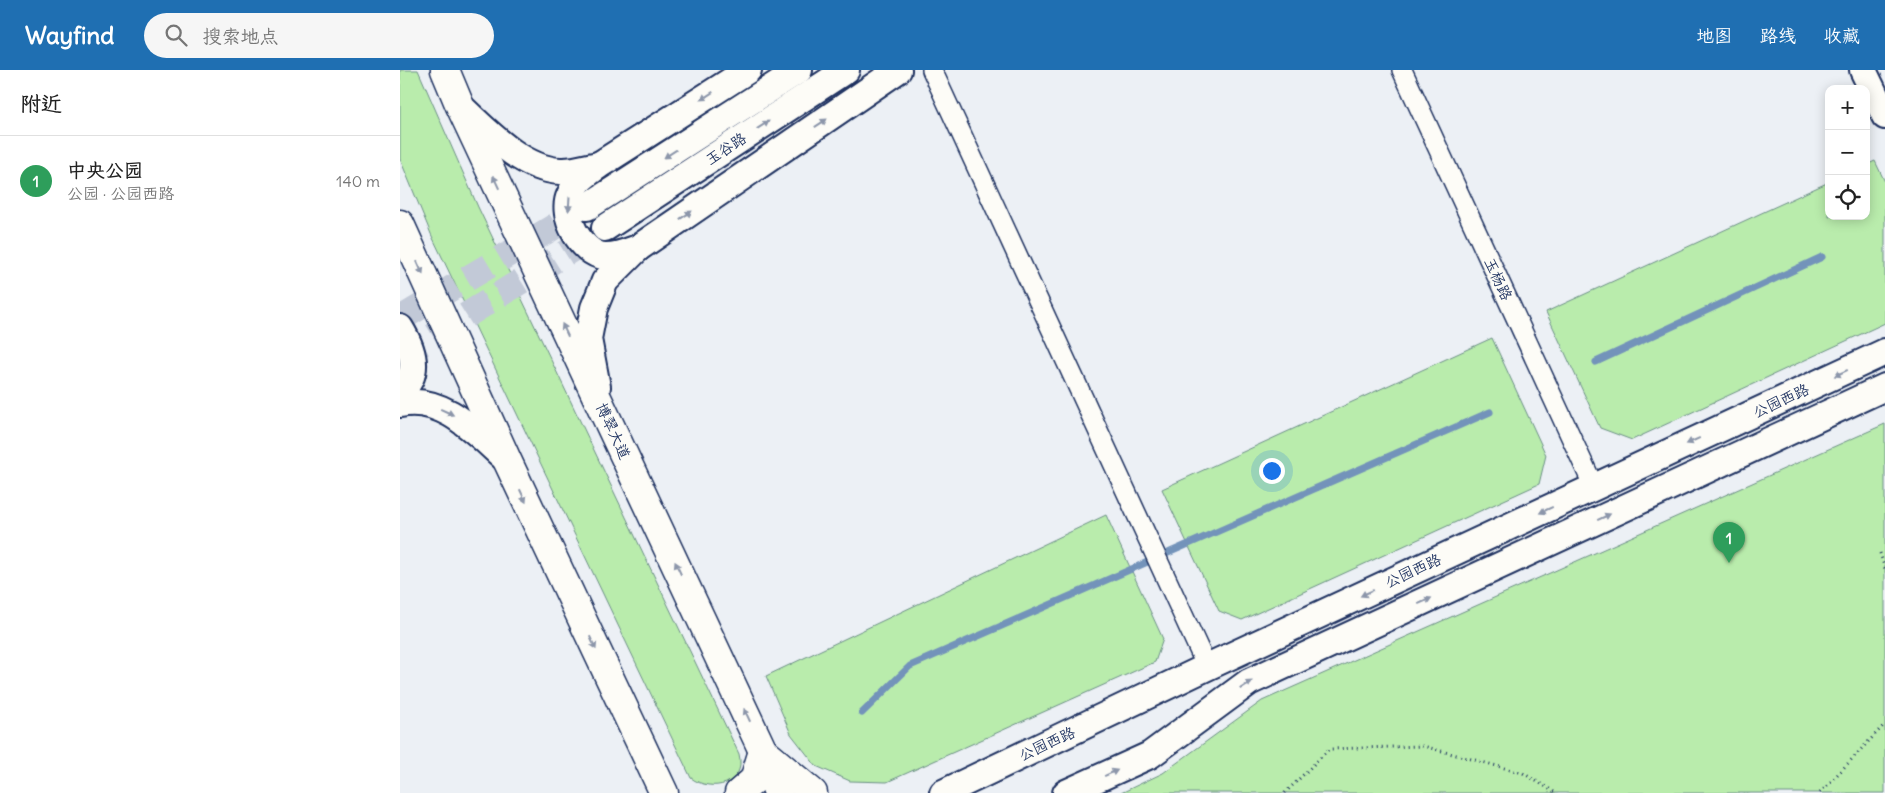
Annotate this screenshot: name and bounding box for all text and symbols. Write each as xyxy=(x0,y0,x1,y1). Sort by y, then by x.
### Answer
search box xyxy=(144,13,494,58)
text: Wayfind xyxy=(25,20,114,50)
icon: search xyxy=(162,21,190,49)
text: 搜索地点 xyxy=(202,24,279,48)
text: 地图 xyxy=(1696,24,1732,47)
text: 路线 xyxy=(1760,24,1796,47)
text: 收藏 xyxy=(1824,24,1860,47)
map controls xyxy=(1825,85,1870,220)
button: + xyxy=(1825,85,1870,130)
text: 附近 xyxy=(20,90,62,117)
one-way arrow xyxy=(700,92,714,101)
one-way arrow xyxy=(814,118,827,128)
one-way arrow xyxy=(756,120,769,130)
street label: 玉谷路 xyxy=(702,128,750,169)
button: − xyxy=(1825,130,1870,175)
one-way arrow xyxy=(663,149,676,158)
text: 中央公园 xyxy=(67,158,143,182)
text: 1 xyxy=(33,171,39,191)
text: 140 m xyxy=(336,171,380,191)
one-way arrow xyxy=(492,175,500,190)
button: locate xyxy=(1825,175,1870,220)
text: 公园 · 公园西路 xyxy=(67,183,174,203)
one-way arrow xyxy=(564,196,572,212)
one-way arrow xyxy=(680,210,693,220)
street label: 玉杨路 xyxy=(1480,254,1517,303)
one-way arrow xyxy=(416,261,424,275)
one-way arrow xyxy=(561,322,569,337)
one-way arrow xyxy=(1834,369,1848,377)
street label: 公园西路 xyxy=(1750,379,1812,422)
street label: 博翠大道 xyxy=(592,400,635,462)
one-way arrow xyxy=(440,408,454,416)
one-way arrow xyxy=(1686,437,1701,445)
your location xyxy=(1259,458,1285,484)
one-way arrow xyxy=(520,489,528,503)
one-way arrow xyxy=(1539,506,1553,514)
one-way arrow xyxy=(1597,513,1611,521)
pin: 1 xyxy=(1713,522,1745,563)
street label: 公园西路 xyxy=(1382,549,1444,592)
one-way arrow xyxy=(673,561,681,575)
one-way arrow xyxy=(1360,589,1374,597)
one-way arrow xyxy=(1418,596,1432,604)
one-way arrow xyxy=(589,636,597,650)
one-way arrow xyxy=(1240,680,1253,690)
one-way arrow xyxy=(743,708,751,722)
street label: 公园西路 xyxy=(1016,722,1078,765)
one-way arrow xyxy=(1103,768,1118,777)

